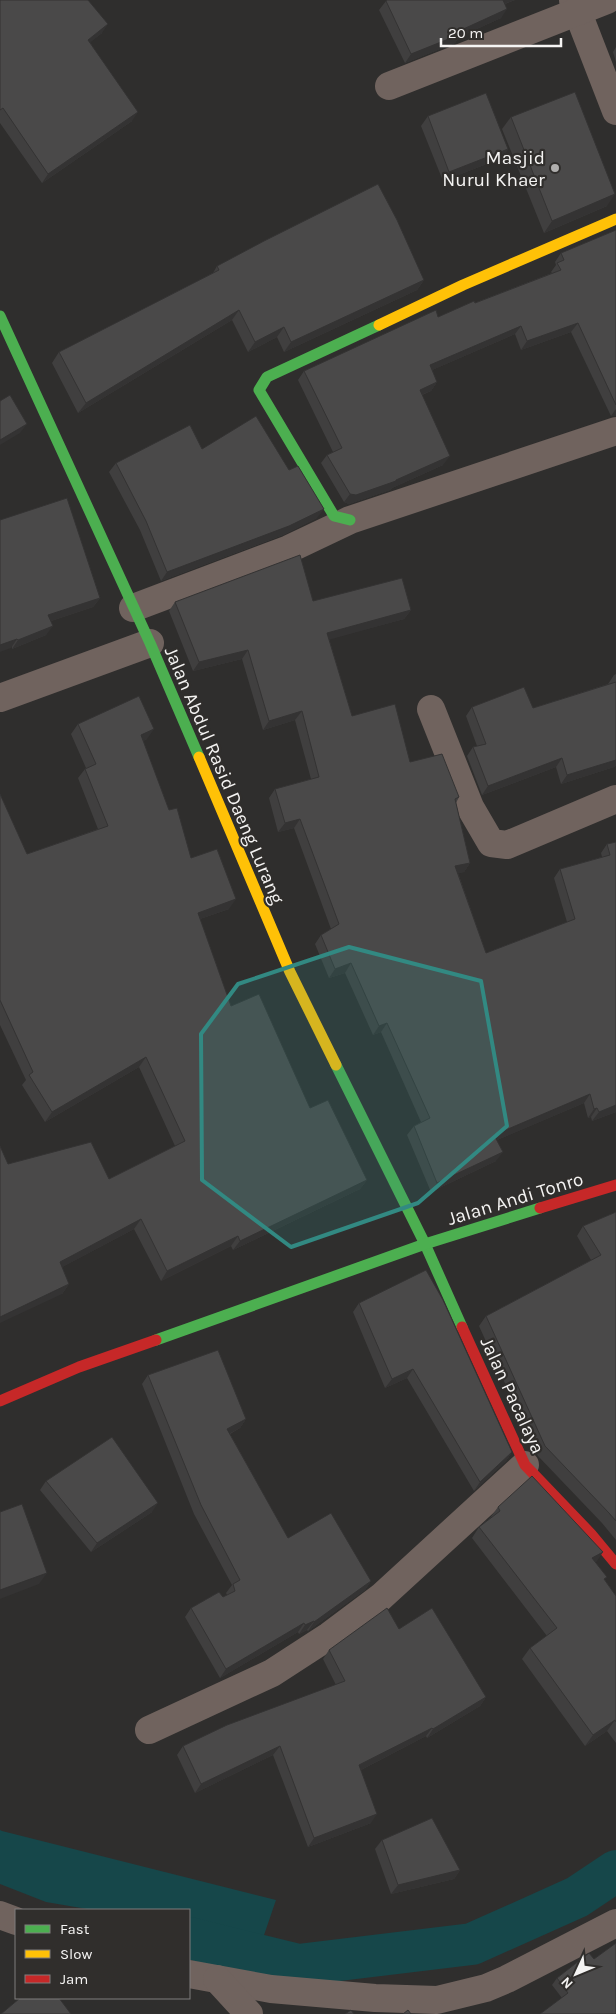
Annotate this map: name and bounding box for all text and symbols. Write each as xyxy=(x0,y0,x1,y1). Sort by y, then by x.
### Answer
scale bar xyxy=(441,15,561,47)
text: 20 m xyxy=(448,24,483,42)
place label: Masjid Nurul Khaer xyxy=(442,147,545,191)
marker: Masjid Nurul Khaer xyxy=(549,162,561,174)
street label: Jalan Abdul Rasid Daeng Lurang xyxy=(160,643,289,908)
street label: Jalan Andi Tonro xyxy=(445,1168,586,1230)
street label: Jalan Pacalaya xyxy=(475,1334,549,1457)
legend xyxy=(15,1909,190,1999)
text: Fast xyxy=(60,1920,90,1938)
text: Slow xyxy=(60,1945,92,1963)
north arrow xyxy=(551,1949,601,1999)
text: Jam xyxy=(60,1970,88,1988)
text: N xyxy=(557,1973,577,1992)

